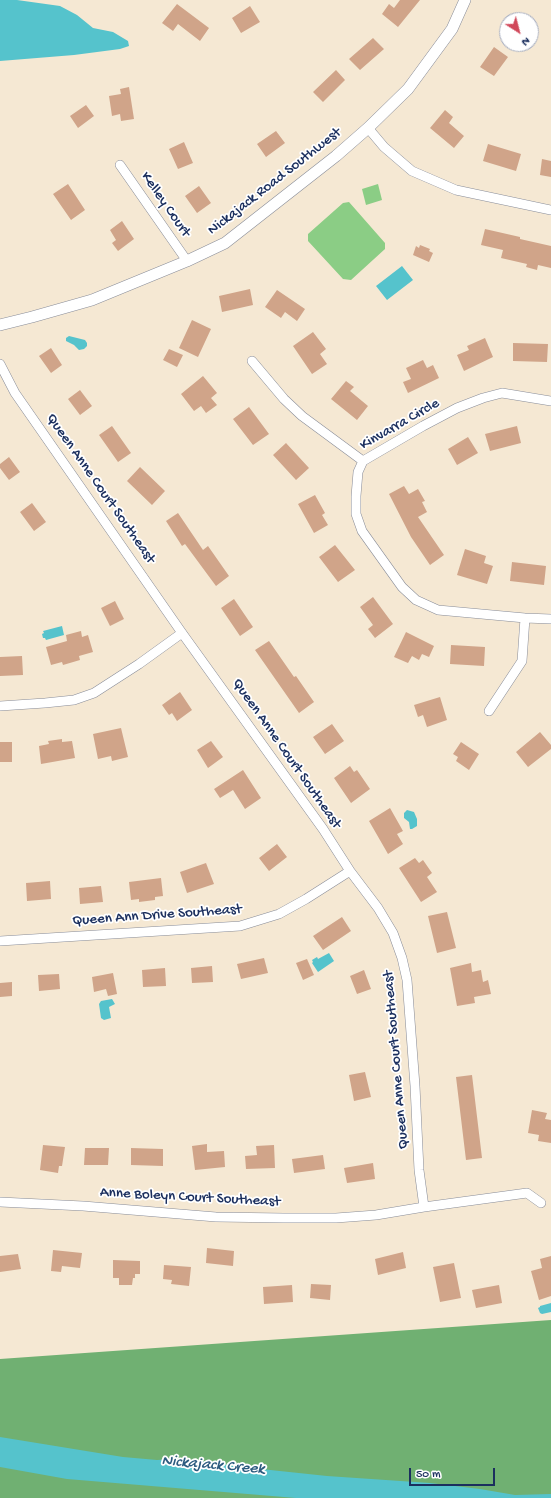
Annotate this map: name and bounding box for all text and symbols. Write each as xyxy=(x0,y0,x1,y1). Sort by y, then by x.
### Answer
north arrow xyxy=(499,12,539,52)
text: N xyxy=(519,34,532,48)
street label: Nickajack Road Southwest xyxy=(205,124,345,240)
street label: Kelley Court xyxy=(136,169,194,241)
street label: Kinvarra Circle xyxy=(357,395,443,455)
street label: Queen Anne Court Southeast xyxy=(41,410,159,568)
street label: Queen Anne Court Southeast xyxy=(227,675,345,833)
street label: Queen Ann Drive Southeast xyxy=(72,901,242,931)
street label: Queen Anne Court Southeast xyxy=(380,970,414,1150)
street label: Anne Boleyn Court Southeast xyxy=(99,1184,281,1212)
water label: Nickajack Creek xyxy=(161,1452,265,1480)
scale bar xyxy=(411,1460,497,1486)
text: 50 m xyxy=(416,1468,441,1482)

